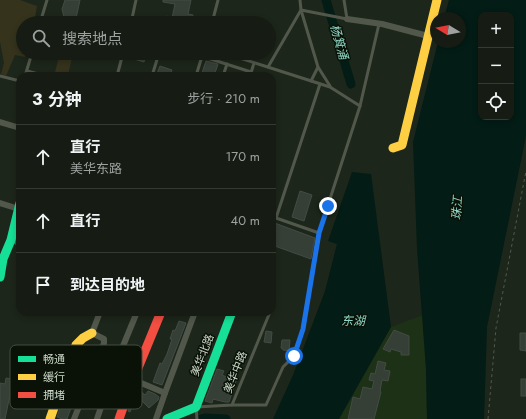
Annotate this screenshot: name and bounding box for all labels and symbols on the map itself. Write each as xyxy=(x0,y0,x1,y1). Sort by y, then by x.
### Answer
north arrow xyxy=(430,12,466,48)
water label: 杨箕涌 xyxy=(325,22,353,64)
water label: 珠江 xyxy=(447,193,467,221)
route end xyxy=(319,197,337,215)
water label: 东湖 xyxy=(341,312,367,330)
street label: 美华北路 xyxy=(187,332,217,378)
legend xyxy=(10,345,142,409)
route start xyxy=(285,347,303,365)
street label: 美华中路 xyxy=(219,349,251,395)
text: 畅通 xyxy=(43,351,65,367)
text: 缓行 xyxy=(43,369,65,385)
text: 拥堵 xyxy=(43,387,65,403)

